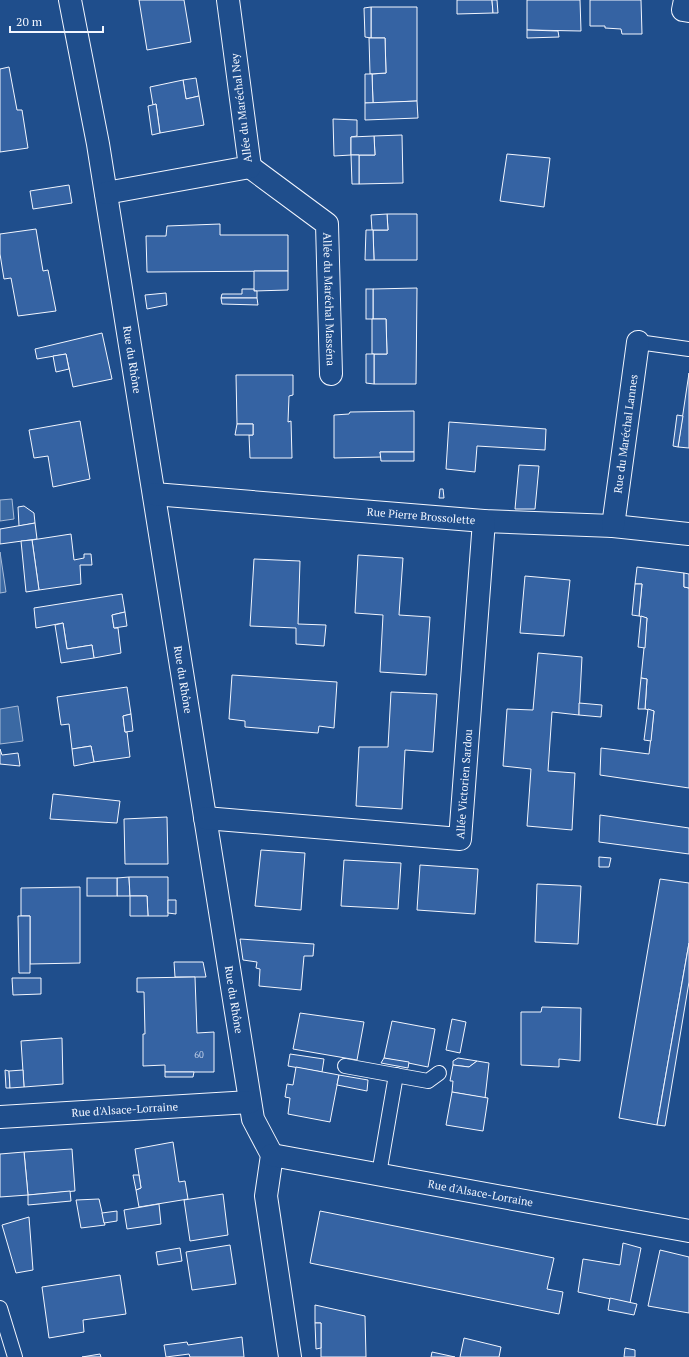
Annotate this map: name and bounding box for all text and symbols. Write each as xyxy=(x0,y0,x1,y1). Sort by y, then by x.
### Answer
scale bar xyxy=(10,8,103,34)
text: 20 m xyxy=(16,14,43,29)
street label: Allée du Maréchal Ney xyxy=(227,52,255,163)
street label: Allée du Maréchal Masséna xyxy=(320,232,338,366)
street label: Rue du Rhône xyxy=(120,325,145,395)
street label: Rue du Maréchal Lannes xyxy=(611,373,641,494)
street label: Rue Pierre Brossolette xyxy=(366,504,476,527)
street label: Rue du Rhône xyxy=(171,645,195,715)
street label: Allée Victorien Sardou xyxy=(453,728,475,840)
street label: Rue du Rhône xyxy=(222,965,246,1035)
house number: 60 xyxy=(194,1049,204,1061)
street label: Rue d'Alsace-Lorraine xyxy=(71,1099,179,1120)
street label: Rue d'Alsace-Lorraine xyxy=(427,1177,535,1210)

